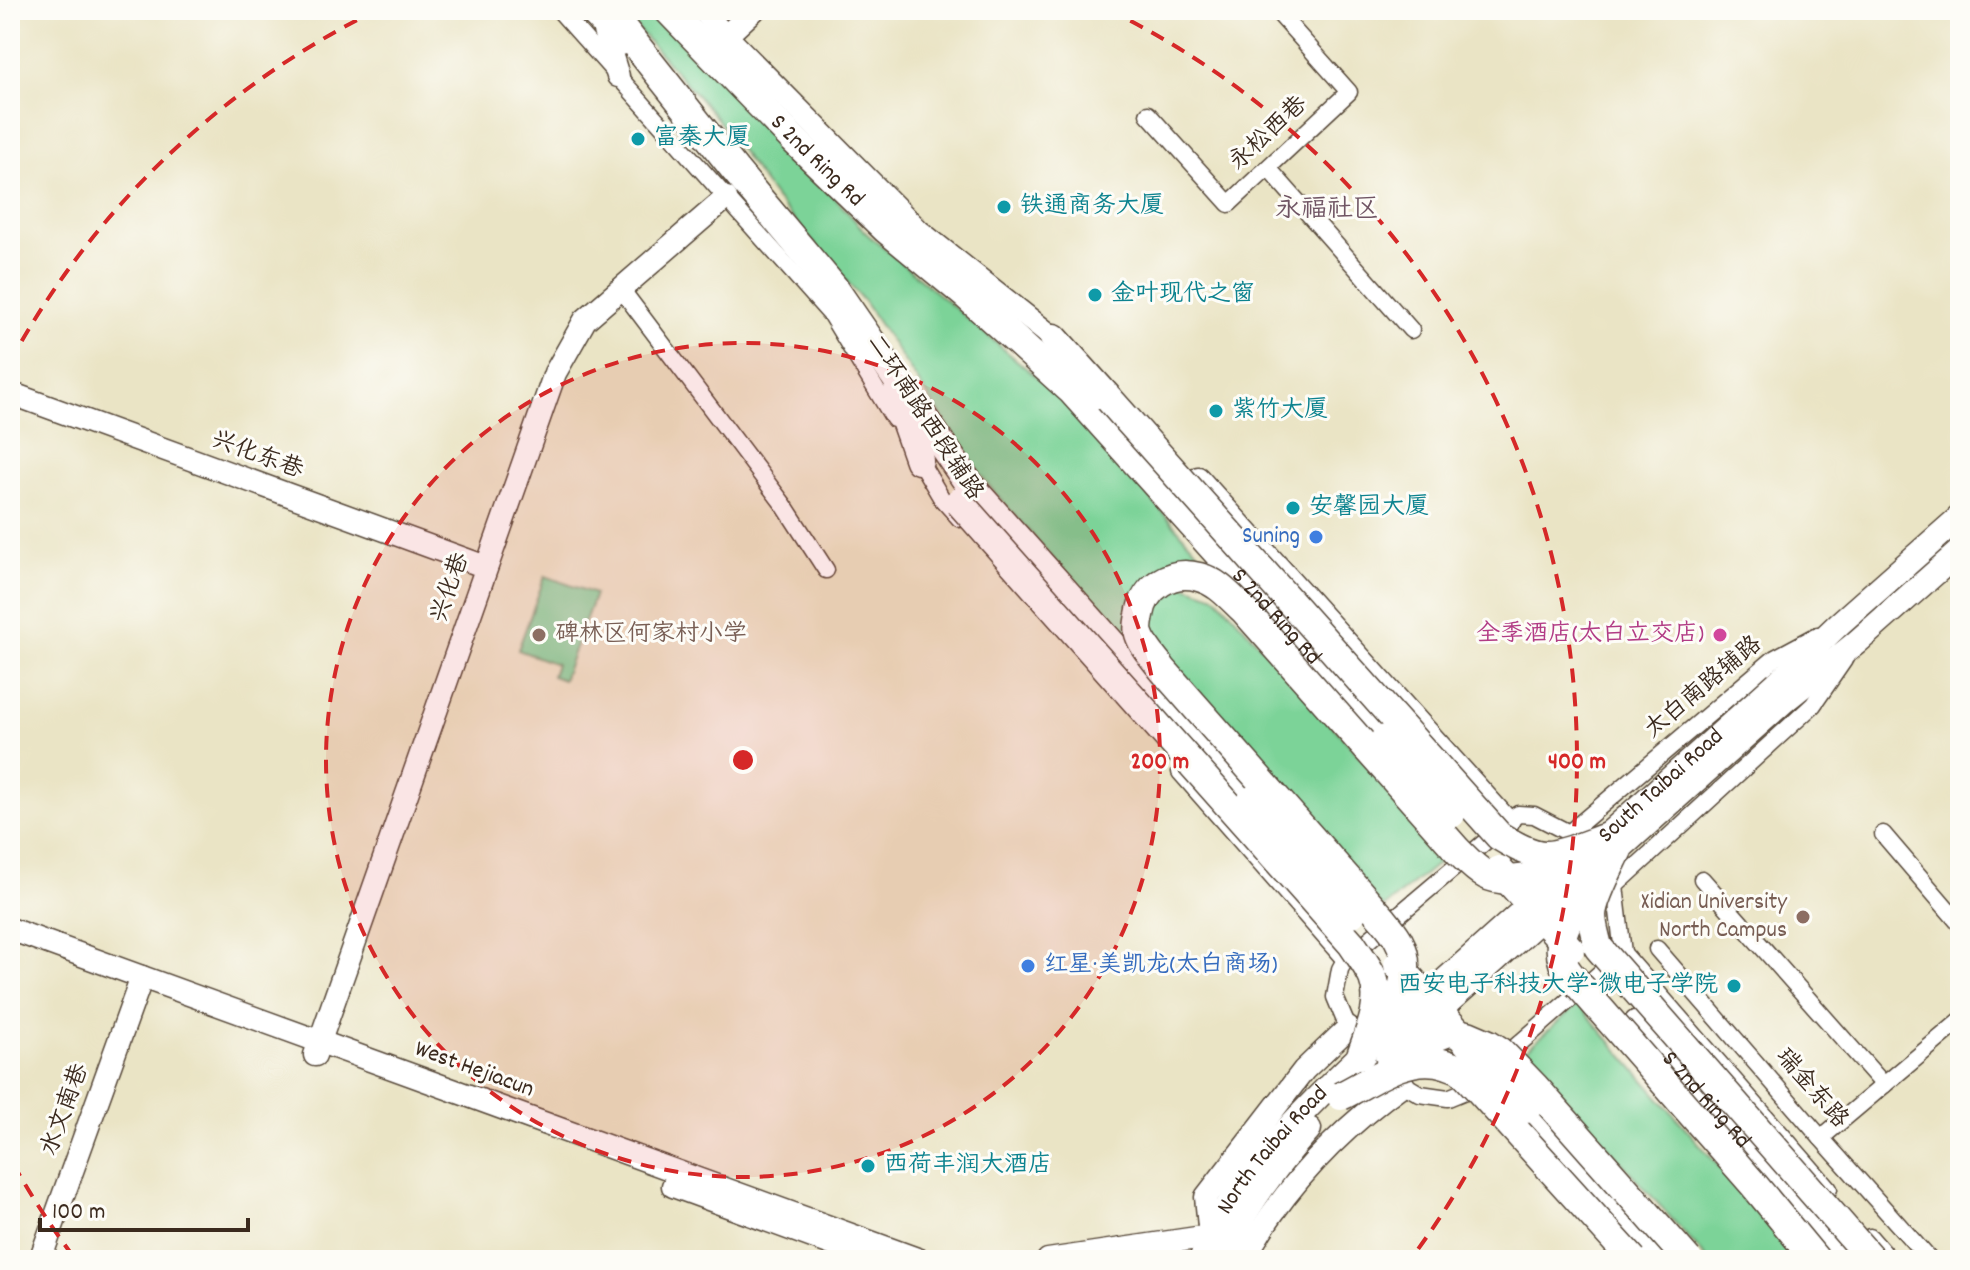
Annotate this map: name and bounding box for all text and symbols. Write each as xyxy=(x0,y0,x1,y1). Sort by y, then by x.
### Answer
street label: 永松西巷 xyxy=(1222,89,1316,179)
street label: S 2nd Ring Rd xyxy=(761,107,871,216)
place label: 富秦大厦 xyxy=(654,122,750,156)
marker: 富秦大厦 xyxy=(629,130,647,148)
place label: 铁通商务大厦 xyxy=(1020,190,1164,224)
district label: 永福社区 xyxy=(1275,192,1379,229)
marker: 铁通商务大厦 xyxy=(995,198,1013,216)
place label: 金叶现代之窗 xyxy=(1111,278,1255,312)
marker: 金叶现代之窗 xyxy=(1086,286,1104,304)
street label: 二环南路西段辅路 xyxy=(857,328,991,508)
place label: 紫竹大厦 xyxy=(1232,394,1328,428)
marker: 紫竹大厦 xyxy=(1207,402,1225,420)
street label: 兴化东巷 xyxy=(206,424,308,488)
place label: 安馨园大厦 xyxy=(1309,491,1429,525)
marker: 安馨园大厦 xyxy=(1284,499,1302,517)
place label: Suning xyxy=(1242,520,1300,554)
marker: Suning xyxy=(1307,528,1325,546)
street label: 兴化巷 xyxy=(423,548,479,628)
street label: S 2nd Ring Rd xyxy=(1222,561,1328,673)
place label: 碑林区何家村小学 xyxy=(555,618,747,652)
place label: 全季酒店(太白立交店) xyxy=(1476,618,1704,652)
marker: 碑林区何家村小学 xyxy=(530,626,548,644)
marker: 全季酒店(太白立交店) xyxy=(1711,626,1729,644)
street label: 太白南路辅路 xyxy=(1638,629,1770,747)
street label: South Taibai Road xyxy=(1591,721,1732,852)
centre of rings xyxy=(729,746,757,774)
text: 200 m xyxy=(1131,746,1189,780)
text: 400 m xyxy=(1548,746,1606,780)
place label: Xidian University North Campus xyxy=(1641,886,1788,948)
marker: Xidian University North Campus xyxy=(1794,908,1812,926)
place label: 红星·美凯龙(太白商场) xyxy=(1044,949,1278,983)
marker: 红星·美凯龙(太白商场) xyxy=(1019,957,1037,975)
place label: 西安电子科技大学-微电子学院 xyxy=(1398,969,1718,1003)
marker: 西安电子科技大学-微电子学院 xyxy=(1725,977,1743,995)
street label: West Hejiacun xyxy=(410,1033,538,1107)
street label: 瑞金东路 xyxy=(1767,1042,1855,1136)
street label: S 2nd Ring Rd xyxy=(1653,1044,1758,1157)
street label: 水文南巷 xyxy=(34,1059,98,1161)
street label: North Taibai Road xyxy=(1209,1078,1336,1221)
place label: 西荷丰润大酒店 xyxy=(884,1149,1052,1183)
marker: 西荷丰润大酒店 xyxy=(859,1157,877,1175)
scale bar xyxy=(40,1182,248,1232)
text: 100 m xyxy=(52,1196,105,1230)

